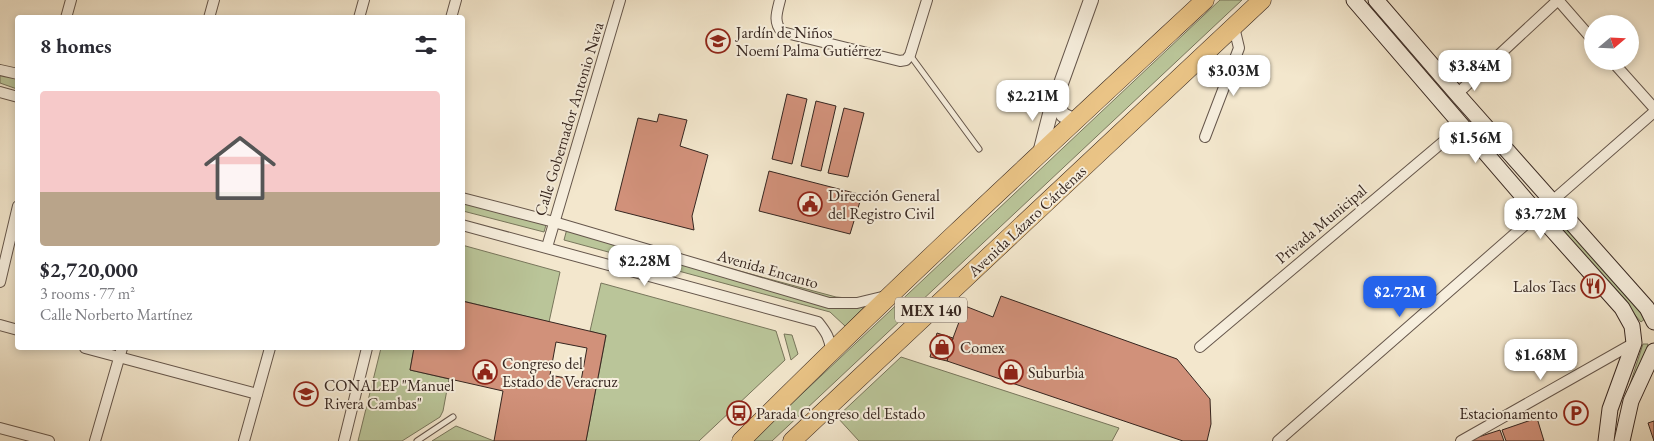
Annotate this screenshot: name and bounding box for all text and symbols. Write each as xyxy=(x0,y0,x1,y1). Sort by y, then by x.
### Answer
north arrow xyxy=(1584,15,1639,70)
map controls xyxy=(1584,15,1639,70)
street label: Calle Gobernador Antonio Nava xyxy=(530,19,609,218)
place label: Jardín de Niños Noemí Palma Gutiérrez xyxy=(734,22,881,61)
school or university icon: Jardín de Niños Noemí Palma Gutiérrez xyxy=(705,28,731,54)
icon: filters xyxy=(412,31,440,59)
text: 8 homes xyxy=(40,32,112,59)
pin: $3.84M xyxy=(1434,49,1516,92)
pin: $3.03M xyxy=(1193,54,1275,97)
text: $3.84M xyxy=(1449,55,1501,76)
text: $3.03M xyxy=(1208,60,1260,81)
pin: $2.21M xyxy=(992,80,1074,122)
text: $2.21M xyxy=(1007,85,1059,106)
pin: $1.56M xyxy=(1435,121,1517,164)
icon: home xyxy=(195,123,285,213)
text: $1.56M xyxy=(1450,127,1502,148)
street label: Avenida Lázaro Cárdenas xyxy=(963,161,1091,282)
street label: Privada Municipal xyxy=(1271,180,1371,268)
place label: Dirección General del Registro Civil xyxy=(828,185,940,224)
public building icon: Dirección General del Registro Civil xyxy=(797,191,823,217)
pin: $3.72M xyxy=(1500,198,1582,240)
text: $3.72M xyxy=(1515,203,1567,224)
pin: $2.28M xyxy=(604,244,686,287)
street label: Avenida Encanto xyxy=(714,244,821,293)
text: $2.28M xyxy=(619,250,671,271)
text: $2,720,000 xyxy=(40,256,138,283)
restaurant icon: Lalos Tacs xyxy=(1580,273,1606,299)
pin: $2.72M xyxy=(1359,276,1441,318)
place label: Lalos Tacs xyxy=(1513,276,1576,297)
text: $2.72M xyxy=(1374,281,1426,302)
text: 3 rooms · 77 m² xyxy=(40,283,135,304)
road number: MEX 140 xyxy=(895,298,967,322)
text: Calle Norberto Martínez xyxy=(40,304,192,325)
shop icon: Comex xyxy=(929,334,955,360)
place label: Comex xyxy=(960,337,1005,358)
pin: $1.68M xyxy=(1500,338,1582,381)
text: $1.68M xyxy=(1515,344,1567,365)
place label: Congreso del Estado de Veracruz xyxy=(502,353,618,392)
public building icon: Congreso del Estado de Veracruz xyxy=(472,359,498,385)
shop icon: Suburbia xyxy=(998,359,1024,385)
place label: Suburbia xyxy=(1028,362,1085,383)
place label: CONALEP "Manuel Rivera Cambas" xyxy=(324,375,455,414)
school or university icon: CONALEP "Manuel Rivera Cambas" xyxy=(293,381,319,407)
bus stop icon: Parada Congreso del Estado xyxy=(726,400,752,426)
parking icon: Estacionamento xyxy=(1563,400,1589,426)
place label: Parada Congreso del Estado xyxy=(756,403,925,424)
place label: Estacionamento xyxy=(1459,403,1558,424)

